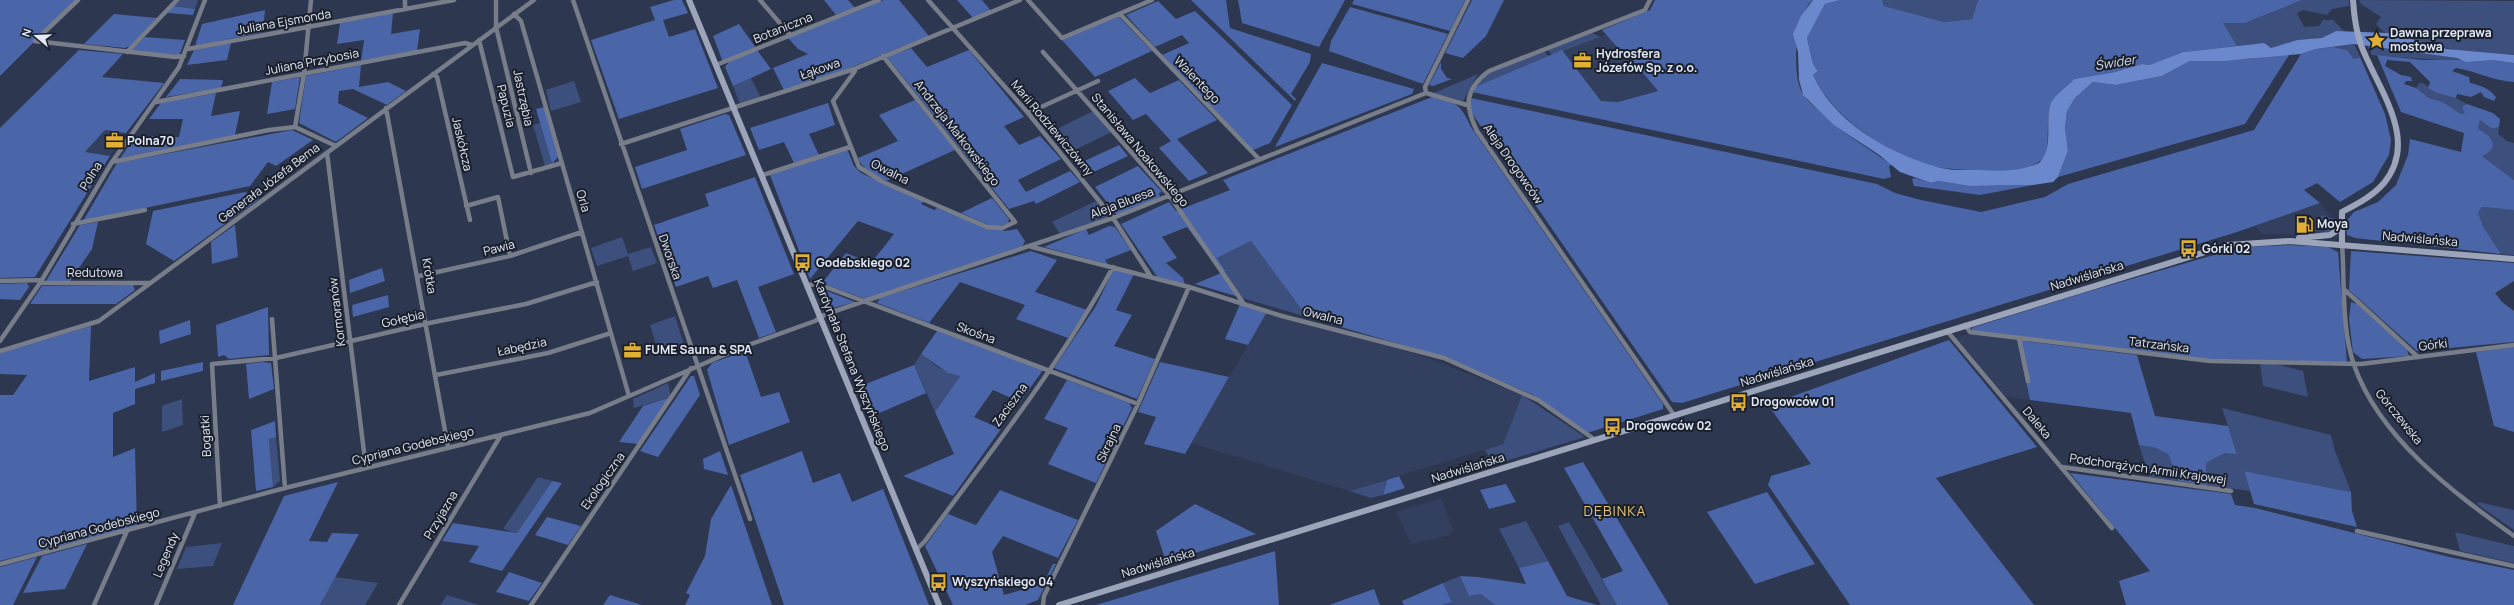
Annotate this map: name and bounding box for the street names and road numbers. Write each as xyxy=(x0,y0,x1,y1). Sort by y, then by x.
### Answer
street label: Juliana Ejsmonda xyxy=(235,5,332,38)
street label: Botaniczna xyxy=(751,8,815,47)
street label: Juliana Przybosia xyxy=(264,44,360,79)
street label: Walentego xyxy=(1170,52,1224,107)
street label: Łąkowa xyxy=(798,54,842,83)
street label: Jastrzębia xyxy=(509,68,538,128)
street label: Andrzeja Małkowskiego xyxy=(911,76,1004,189)
street label: Marii Rodziewiczówny xyxy=(1007,76,1098,180)
street label: Papuzia xyxy=(493,83,520,129)
street label: Stanisława Noakowskiego xyxy=(1088,89,1193,210)
street label: Jaskółcza xyxy=(448,115,477,173)
street label: Aleja Drogowców xyxy=(1479,120,1547,207)
street label: Generała Józefa Bema xyxy=(214,139,323,226)
street label: Owalna xyxy=(868,155,912,188)
street label: Polna xyxy=(75,158,106,193)
street label: Aleja Bluesa xyxy=(1088,183,1156,222)
street label: Orla xyxy=(572,188,595,214)
street label: Nadwiślańska xyxy=(2382,227,2459,250)
street label: Dworska xyxy=(655,232,686,282)
street label: Pawia xyxy=(481,235,516,260)
street label: Nadwiślańska xyxy=(2048,256,2126,295)
street label: Krótka xyxy=(418,257,441,295)
street label: Redutowa xyxy=(67,264,123,281)
street label: Kardynała Stefana Wyszyńskiego xyxy=(810,276,895,453)
street label: Kormoranów xyxy=(324,277,349,347)
street label: Owalna xyxy=(1301,302,1345,329)
street label: Gołębia xyxy=(380,305,426,332)
street label: Skośna xyxy=(954,318,998,347)
street label: Tatrzańska xyxy=(2128,332,2190,357)
street label: Łabędzia xyxy=(496,333,548,360)
street label: Górki xyxy=(2418,334,2448,355)
street label: Nadwiślańska xyxy=(1738,352,1816,391)
street label: Zaciszna xyxy=(988,380,1031,430)
street label: Górczewska xyxy=(2372,385,2427,448)
street label: Daleka xyxy=(2019,403,2056,442)
street label: Bogatki xyxy=(196,415,215,457)
street label: Skrajna xyxy=(1092,421,1125,465)
street label: Cypriana Godebskiego xyxy=(350,422,476,469)
street label: Nadwiślańska xyxy=(1429,448,1507,487)
street label: Ekologiczna xyxy=(577,449,629,513)
street label: Podchorążych Armii Krajowej xyxy=(2069,449,2228,488)
street label: Przyjazna xyxy=(419,487,462,542)
street label: Cypriana Godebskiego xyxy=(36,503,161,552)
street label: Legendy xyxy=(148,529,183,580)
street label: Nadwiślańska xyxy=(1119,543,1197,582)

